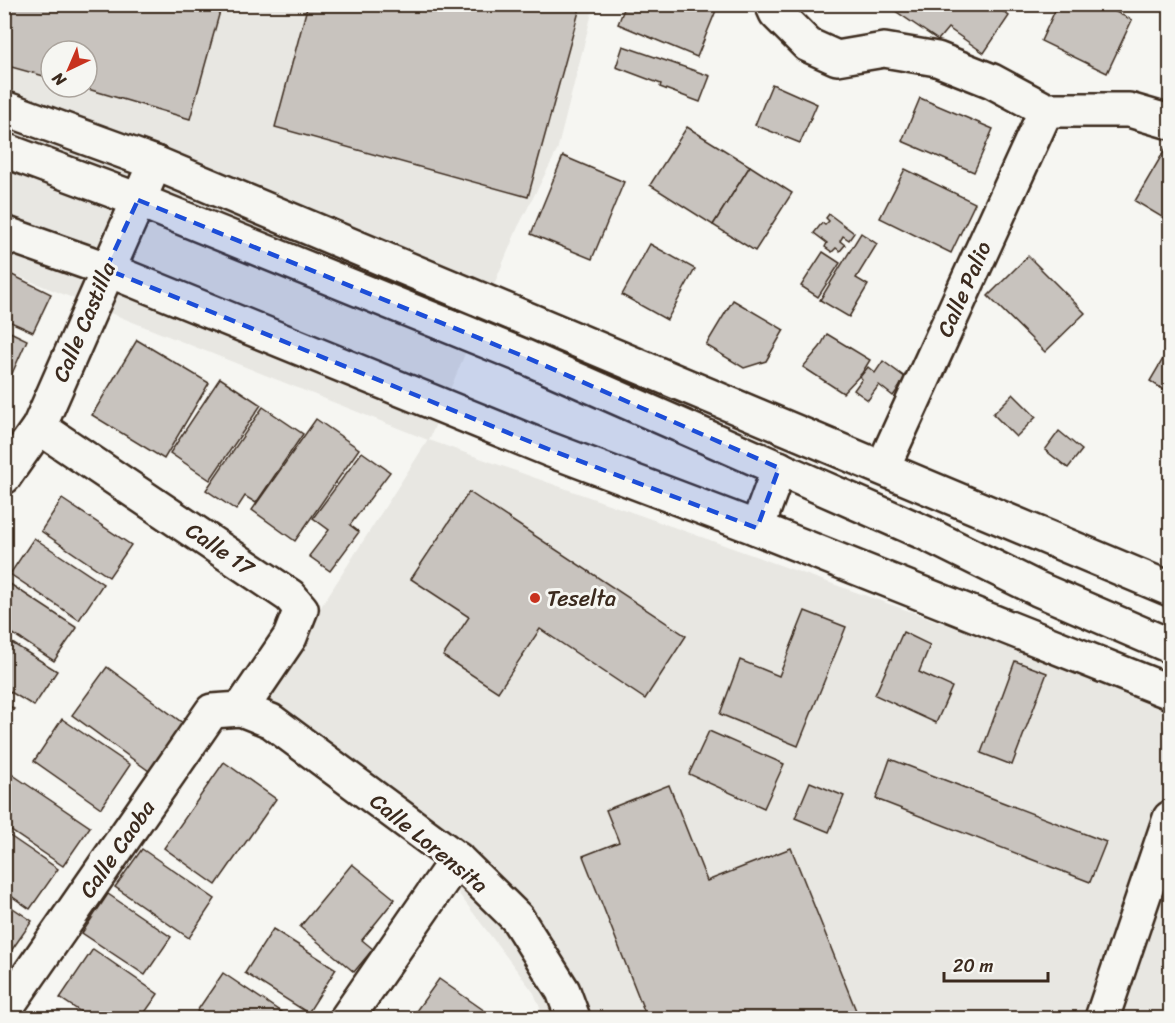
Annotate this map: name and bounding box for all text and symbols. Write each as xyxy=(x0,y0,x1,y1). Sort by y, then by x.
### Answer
north arrow xyxy=(39,39,99,99)
text: N xyxy=(44,65,74,94)
street label: Calle Palio xyxy=(925,235,1003,343)
street label: Calle Castilla xyxy=(41,255,127,388)
street label: Calle 17 xyxy=(177,511,264,587)
place label: Teselta xyxy=(547,579,616,618)
marker: Teselta xyxy=(528,591,542,605)
street label: Calle Lorensita xyxy=(361,783,497,903)
street label: Calle Caoba xyxy=(69,791,166,907)
scale bar xyxy=(944,945,1048,983)
text: 20 m xyxy=(953,950,993,982)

